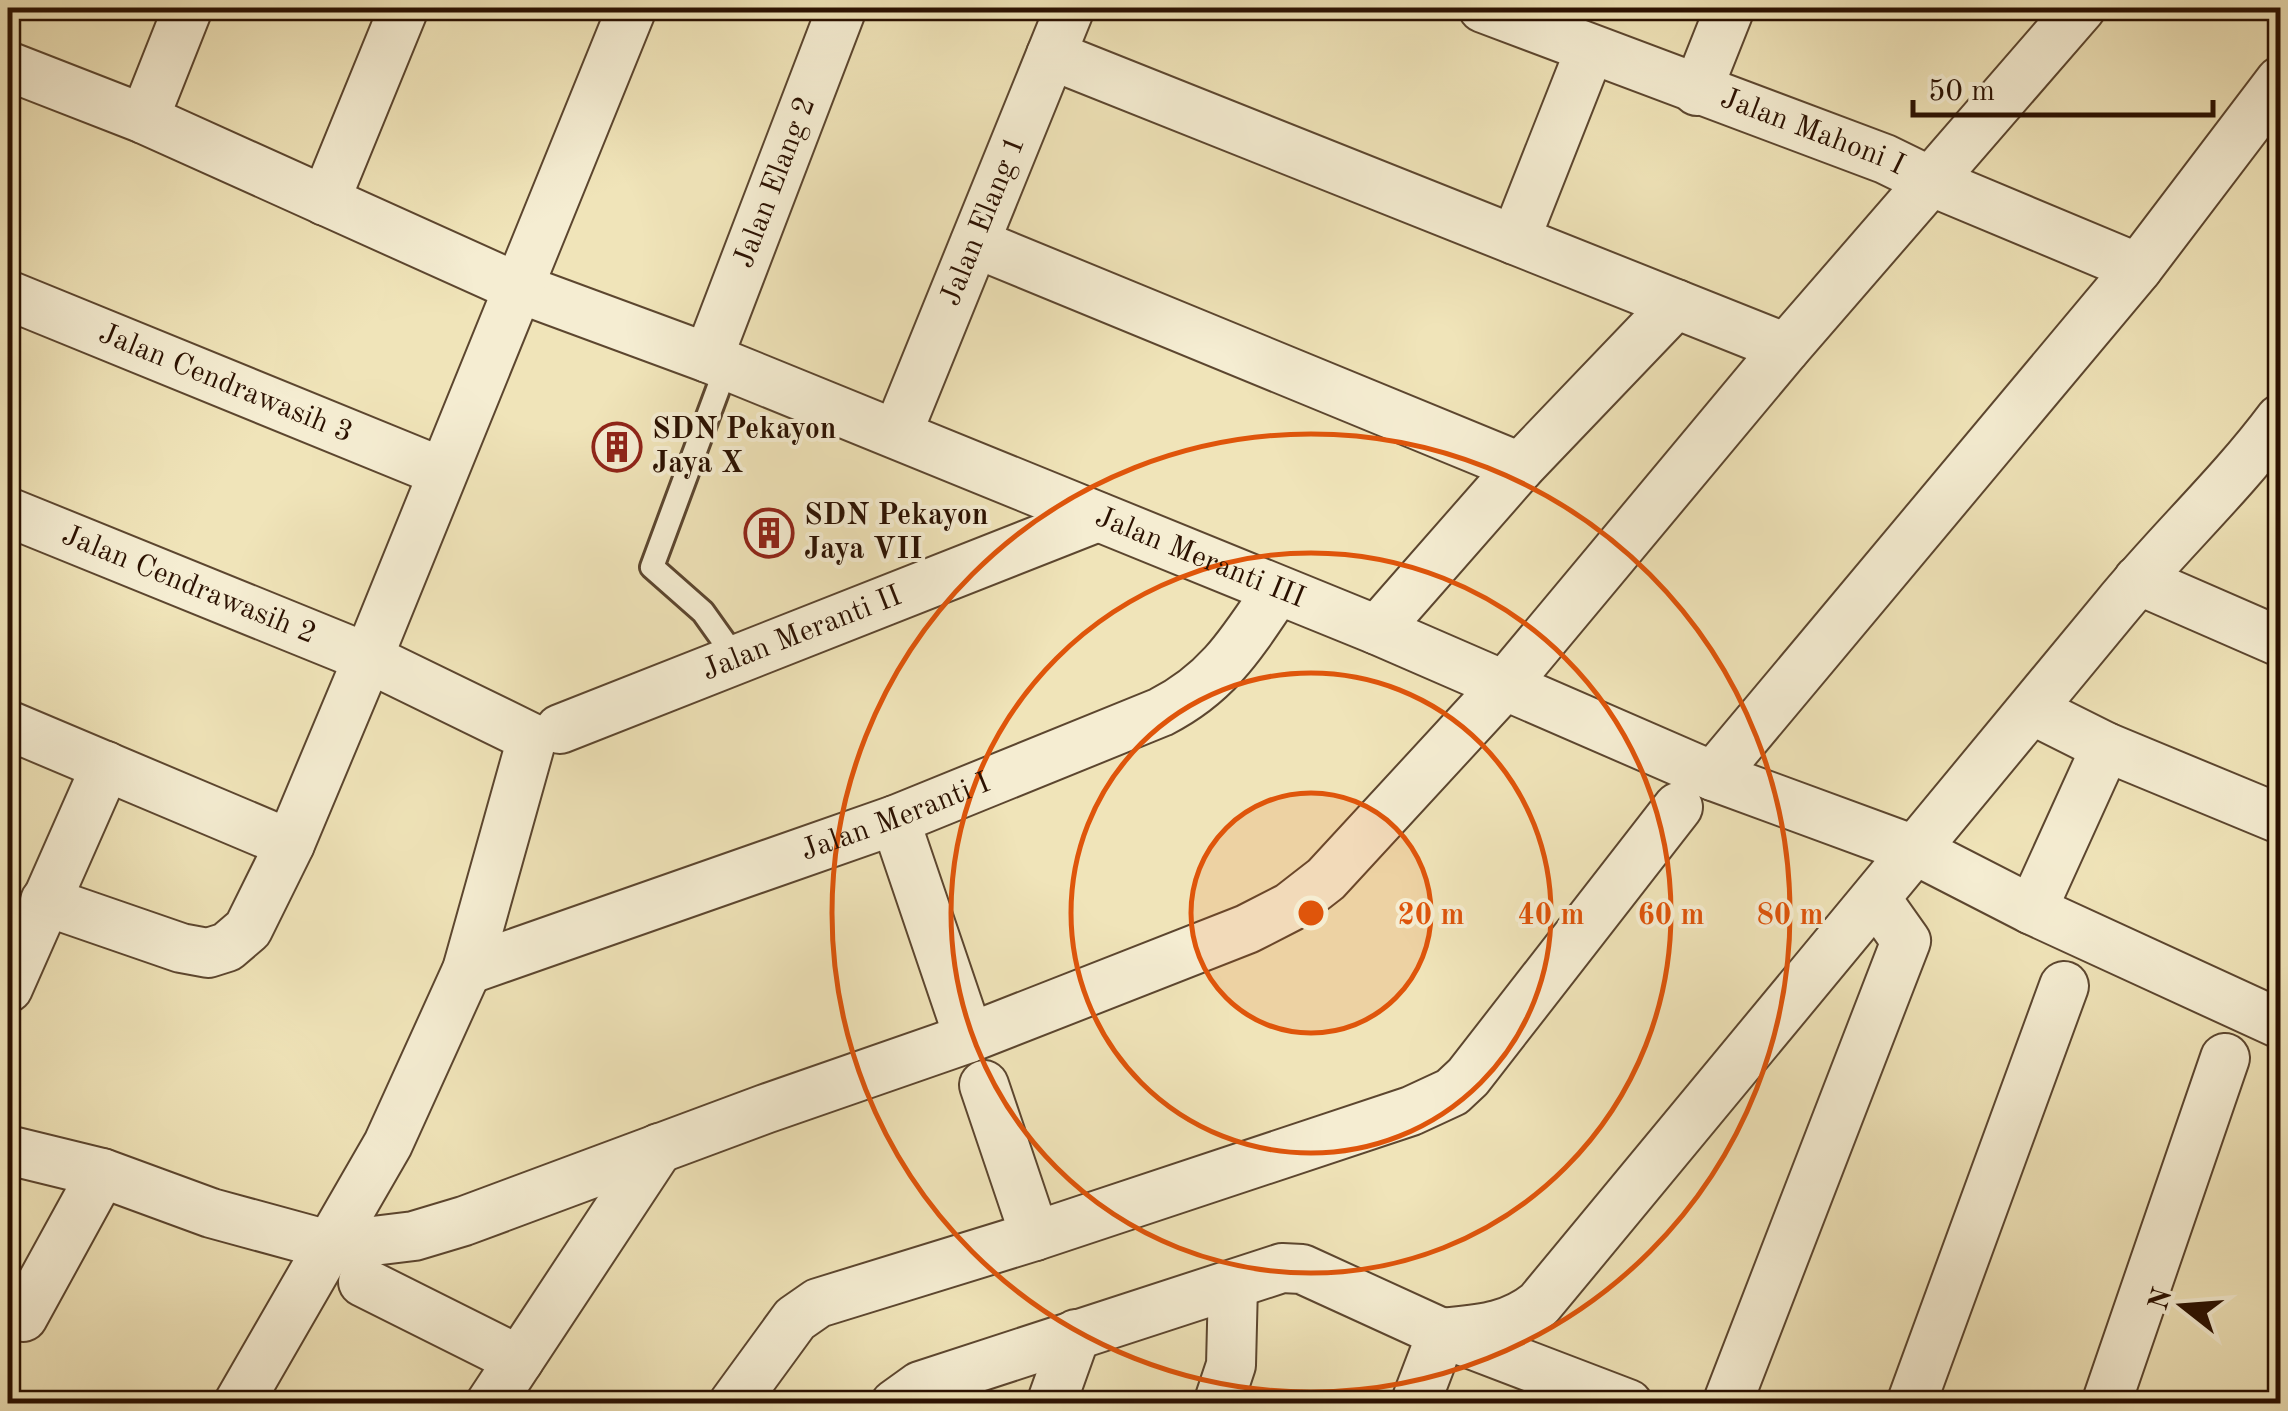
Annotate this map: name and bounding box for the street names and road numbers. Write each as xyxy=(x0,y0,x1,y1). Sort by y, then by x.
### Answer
street label: Jalan Mahoni I xyxy=(1716,84,1909,181)
street label: Jalan Elang 2 xyxy=(729,93,821,272)
street label: Jalan Elang 1 xyxy=(936,132,1031,310)
street label: Jalan Cendrawasih 3 xyxy=(94,319,357,449)
street label: Jalan Meranti III xyxy=(1091,502,1309,614)
street label: Jalan Cendrawasih 2 xyxy=(57,520,320,650)
street label: Jalan Meranti II xyxy=(698,581,906,686)
street label: Jalan Meranti I xyxy=(797,768,995,867)

